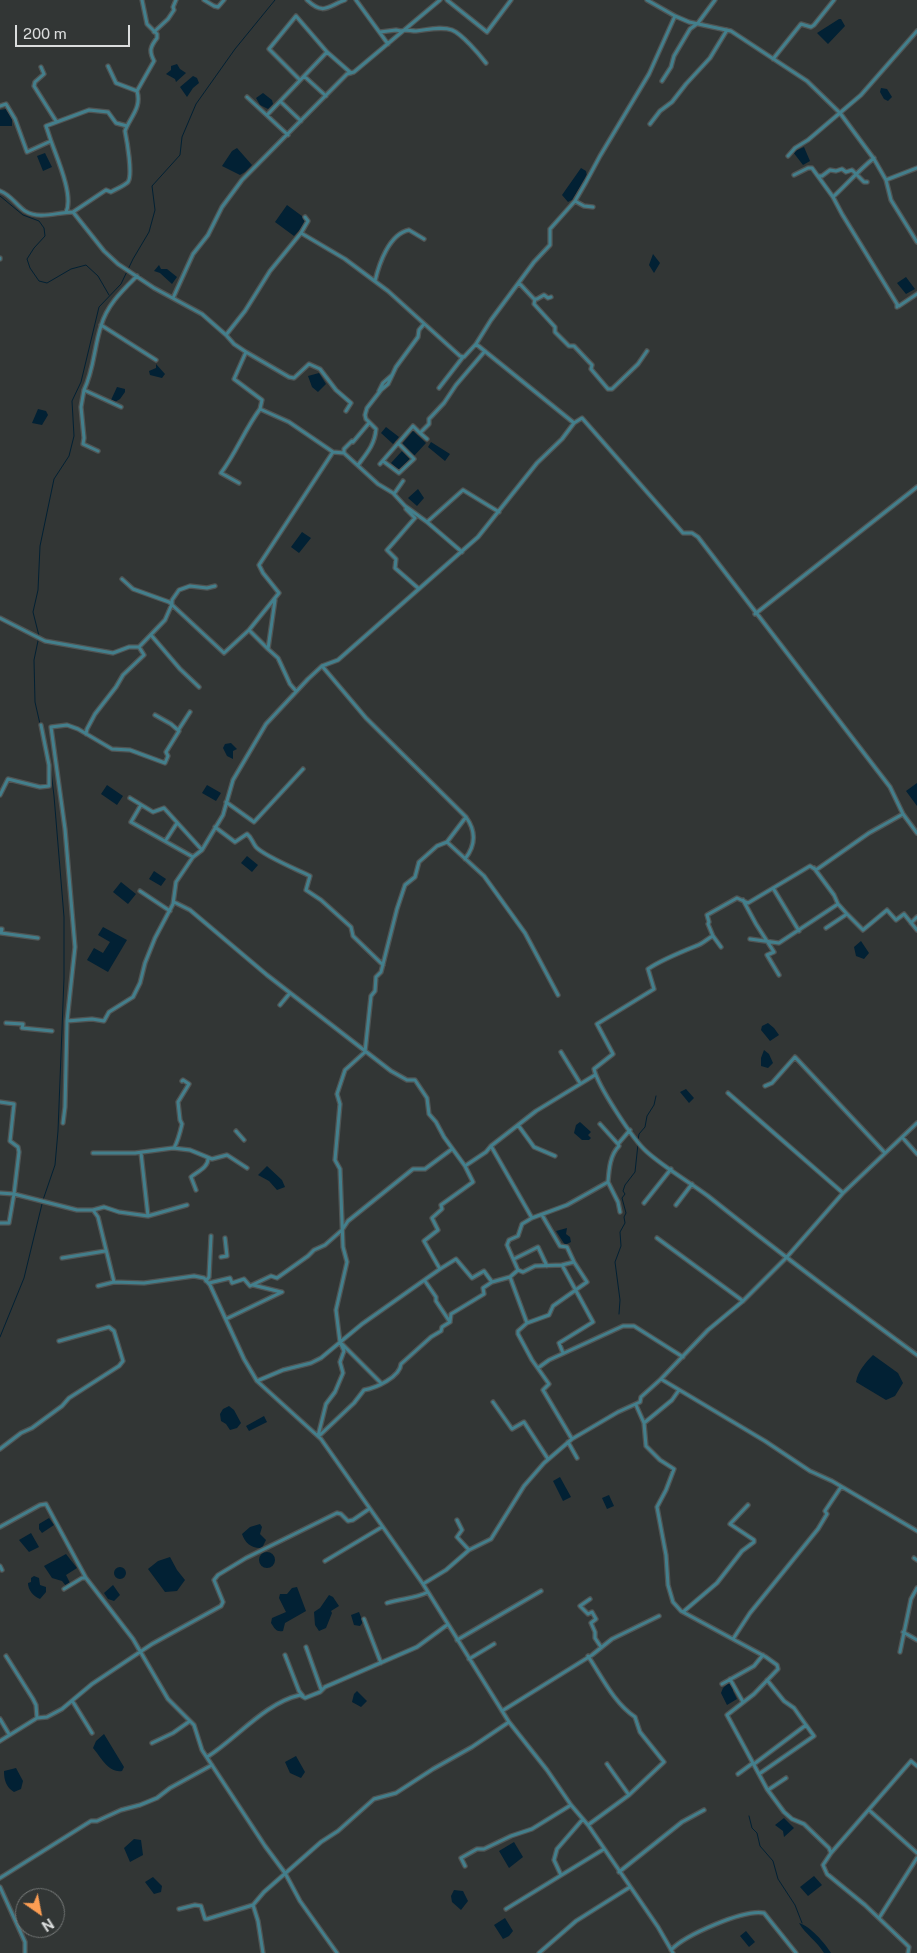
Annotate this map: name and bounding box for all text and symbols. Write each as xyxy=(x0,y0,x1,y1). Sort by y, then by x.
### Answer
scale bar xyxy=(18,15,132,47)
text: 200 m xyxy=(23,25,67,42)
north arrow xyxy=(15,1888,65,1938)
text: N xyxy=(39,1915,57,1934)

